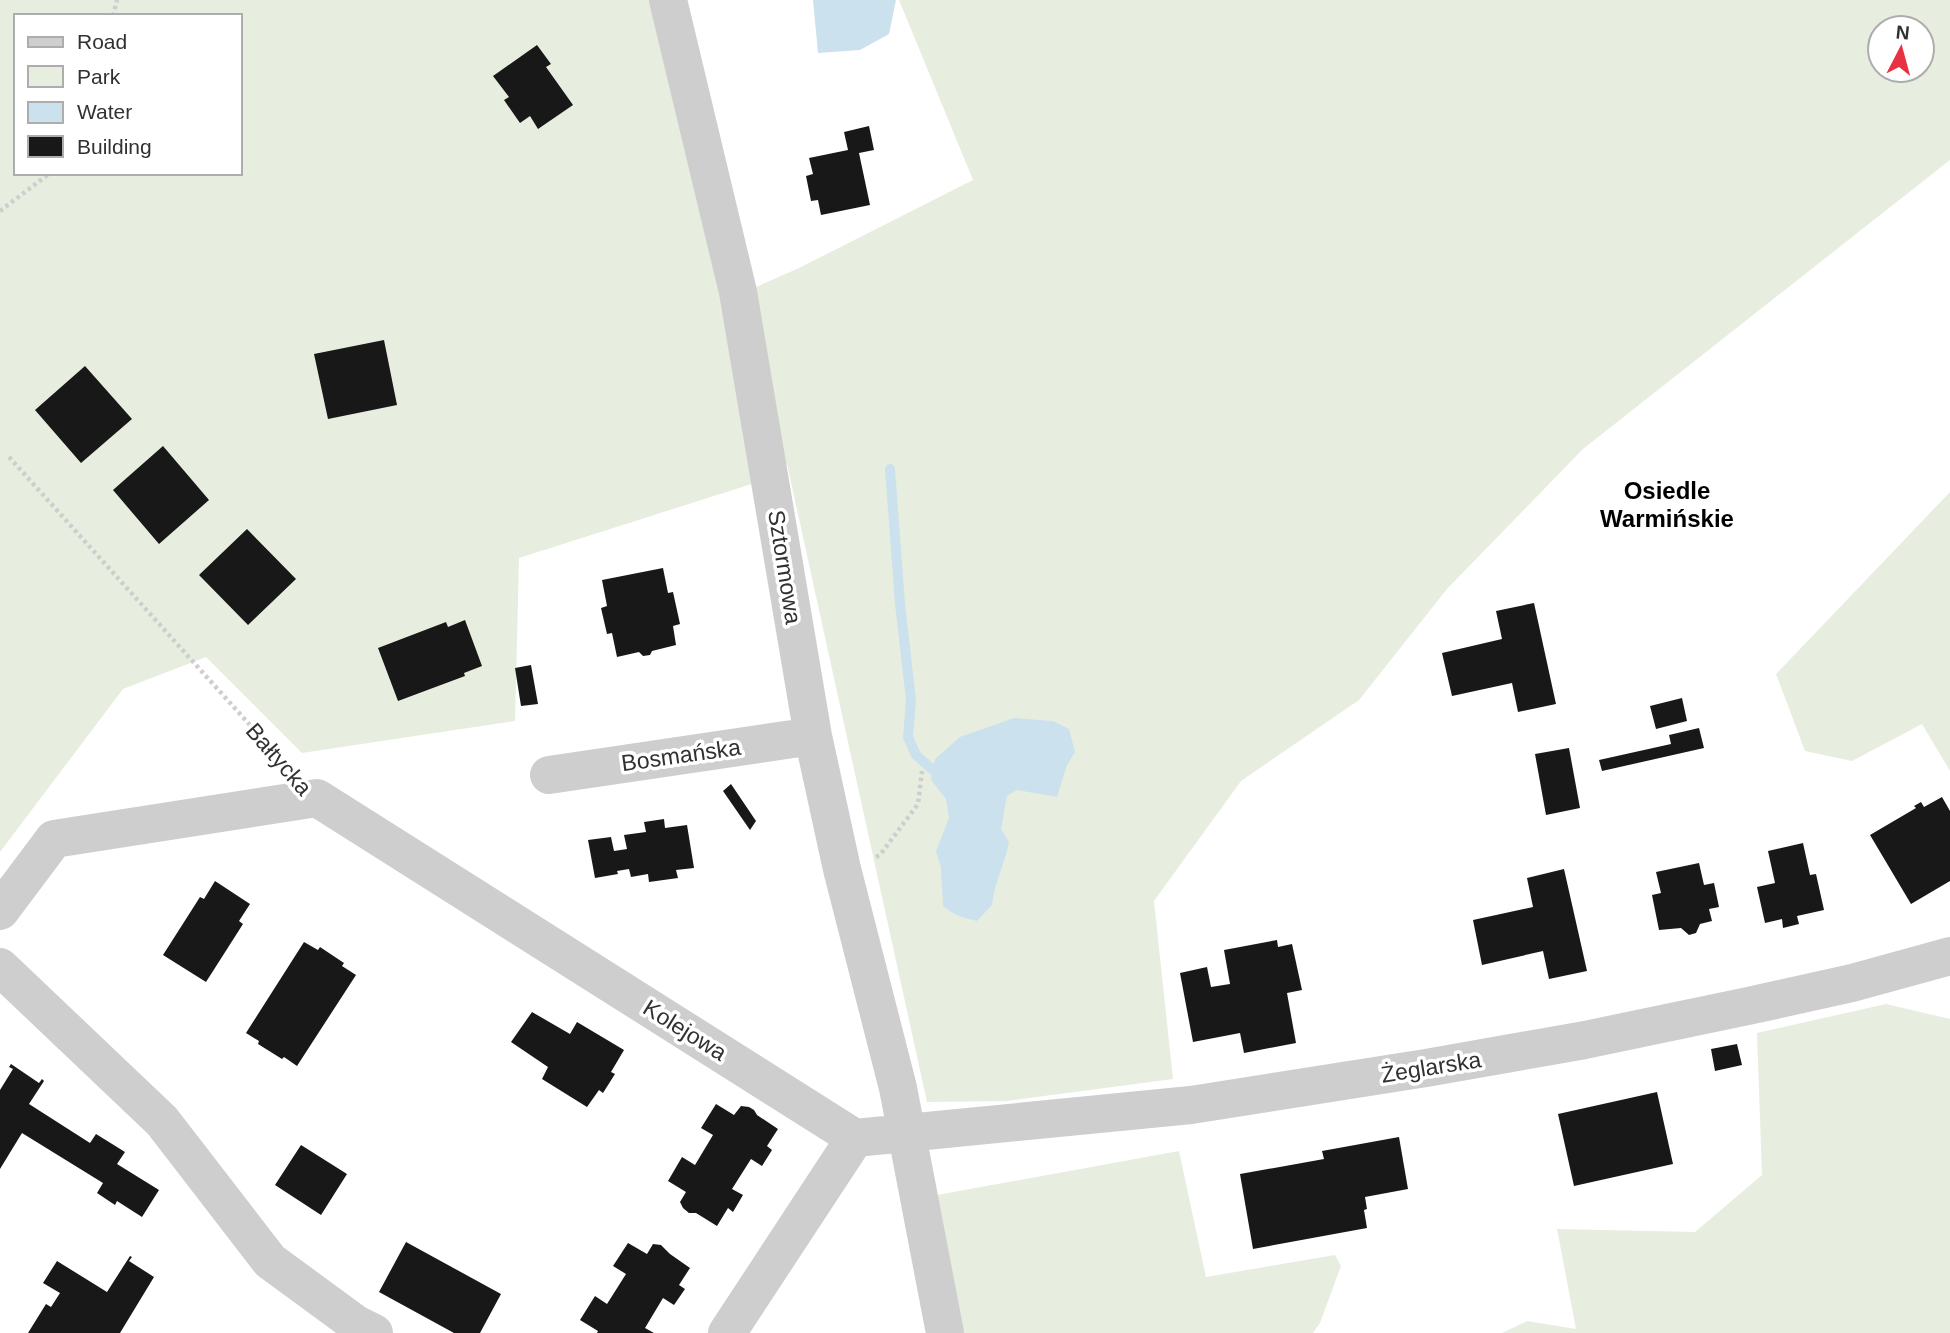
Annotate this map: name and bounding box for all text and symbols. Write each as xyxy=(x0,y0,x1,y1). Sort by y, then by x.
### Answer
legend xyxy=(14,14,242,175)
north arrow xyxy=(1866,14,1936,84)
text: N xyxy=(1895,21,1911,44)
text: Road xyxy=(77,30,127,53)
text: Park xyxy=(77,65,121,88)
text: Water xyxy=(77,100,132,123)
text: Building xyxy=(77,135,152,158)
district label: Osiedle Warmińskie xyxy=(1600,477,1734,532)
street label: Sztormowa xyxy=(763,508,807,626)
street label: Bałtycka xyxy=(241,718,317,800)
street label: Bosmańska xyxy=(620,734,743,776)
street label: Kolejowa xyxy=(639,994,732,1066)
street label: Żeglarska xyxy=(1379,1046,1483,1088)

